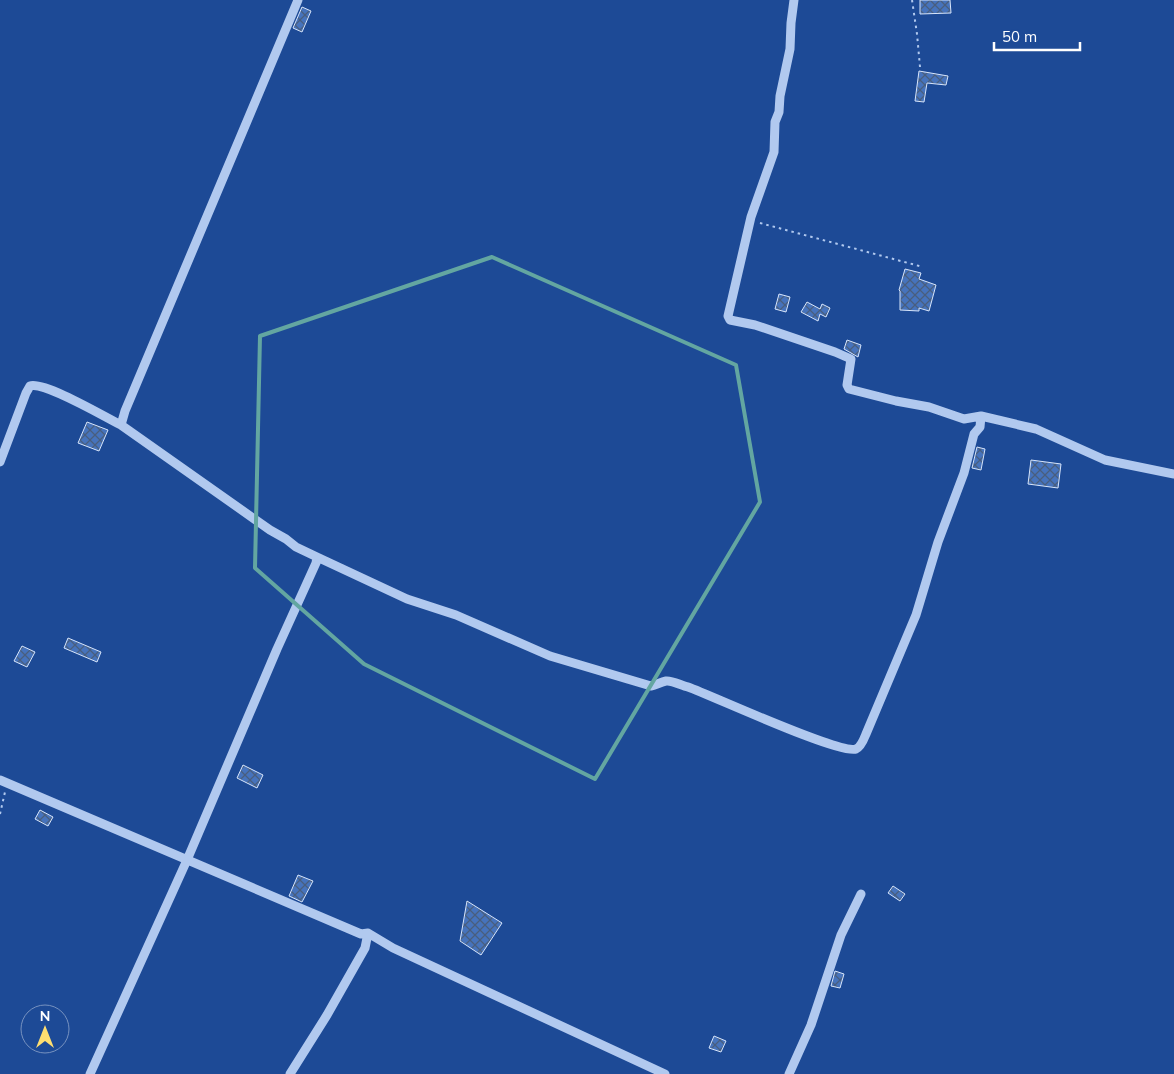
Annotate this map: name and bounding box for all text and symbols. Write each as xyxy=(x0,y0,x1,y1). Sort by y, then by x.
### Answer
scale bar xyxy=(994,20,1080,52)
text: 50 m xyxy=(1002,27,1037,46)
north arrow xyxy=(20,1004,70,1054)
text: N xyxy=(40,1007,50,1025)

